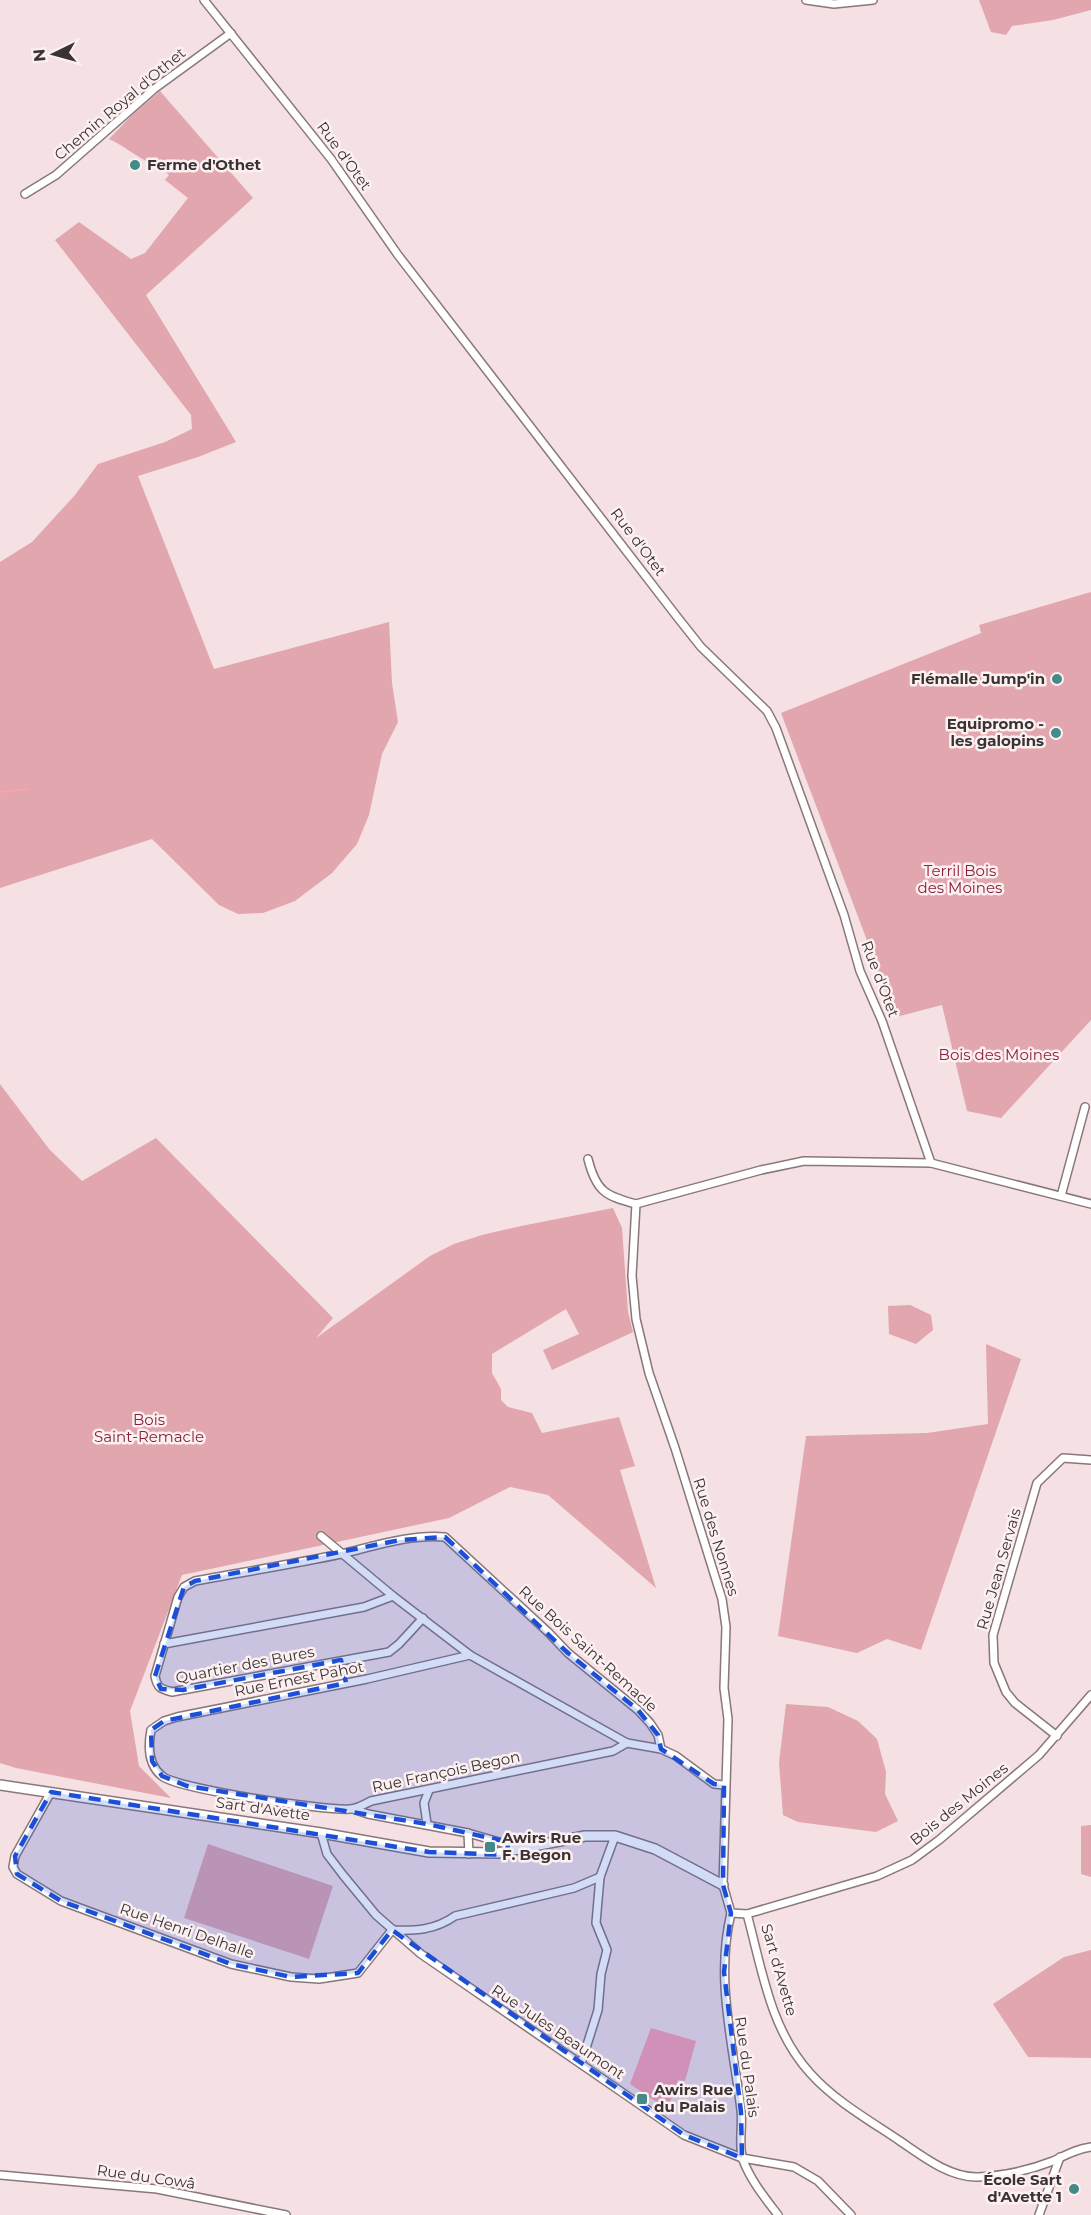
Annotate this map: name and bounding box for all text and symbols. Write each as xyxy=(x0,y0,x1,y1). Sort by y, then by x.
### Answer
north arrow xyxy=(24,24,84,84)
street label: Chemin Royal d'Othet xyxy=(50,43,189,164)
text: N xyxy=(30,48,50,63)
street label: Rue d'Otet xyxy=(313,118,376,194)
place label: Ferme d'Othet xyxy=(147,155,262,174)
marker: Ferme d'Othet xyxy=(128,158,142,172)
street label: Rue d'Otet xyxy=(607,504,670,580)
place label: Flémalle Jump'in xyxy=(911,669,1045,688)
marker: Flémalle Jump'in xyxy=(1050,672,1064,686)
place label: Equipromo - les galopins xyxy=(947,714,1044,750)
marker: Equipromo - les galopins xyxy=(1049,726,1063,740)
park label: Terril Bois des Moines xyxy=(918,861,1002,897)
street label: Rue d'Otet xyxy=(857,938,904,1020)
park label: Bois des Moines xyxy=(939,1045,1059,1064)
park label: Bois Saint-Remacle xyxy=(94,1410,204,1446)
street label: Rue des Nonnes xyxy=(689,1475,743,1598)
street label: Rue Jean Servais xyxy=(972,1506,1025,1632)
street label: Rue Bois Saint-Remacle xyxy=(515,1581,662,1716)
street label: Quartier des Bures xyxy=(174,1642,316,1687)
street label: Rue Ernest Pahot xyxy=(233,1657,365,1700)
street label: Rue François Begon xyxy=(370,1747,522,1796)
street label: Bois des Moines xyxy=(906,1758,1012,1849)
street label: Sart d'Avette xyxy=(215,1792,311,1825)
place label: Awirs Rue F. Begon xyxy=(501,1828,581,1864)
marker: Awirs Rue F. Begon xyxy=(483,1840,497,1854)
street label: Rue Henri Delhalle xyxy=(118,1899,257,1962)
street label: Sart d'Avette xyxy=(757,1922,802,2018)
street label: Rue Jules Beaumont xyxy=(488,1980,628,2083)
street label: Rue du Palais xyxy=(731,2015,764,2119)
place label: Awirs Rue du Palais xyxy=(653,2080,733,2116)
marker: Awirs Rue du Palais xyxy=(635,2092,649,2106)
street label: Rue du Cowâ xyxy=(96,2160,197,2193)
place label: École Sart d'Avette 1 xyxy=(983,2170,1062,2206)
marker: École Sart d'Avette 1 xyxy=(1067,2182,1081,2196)

